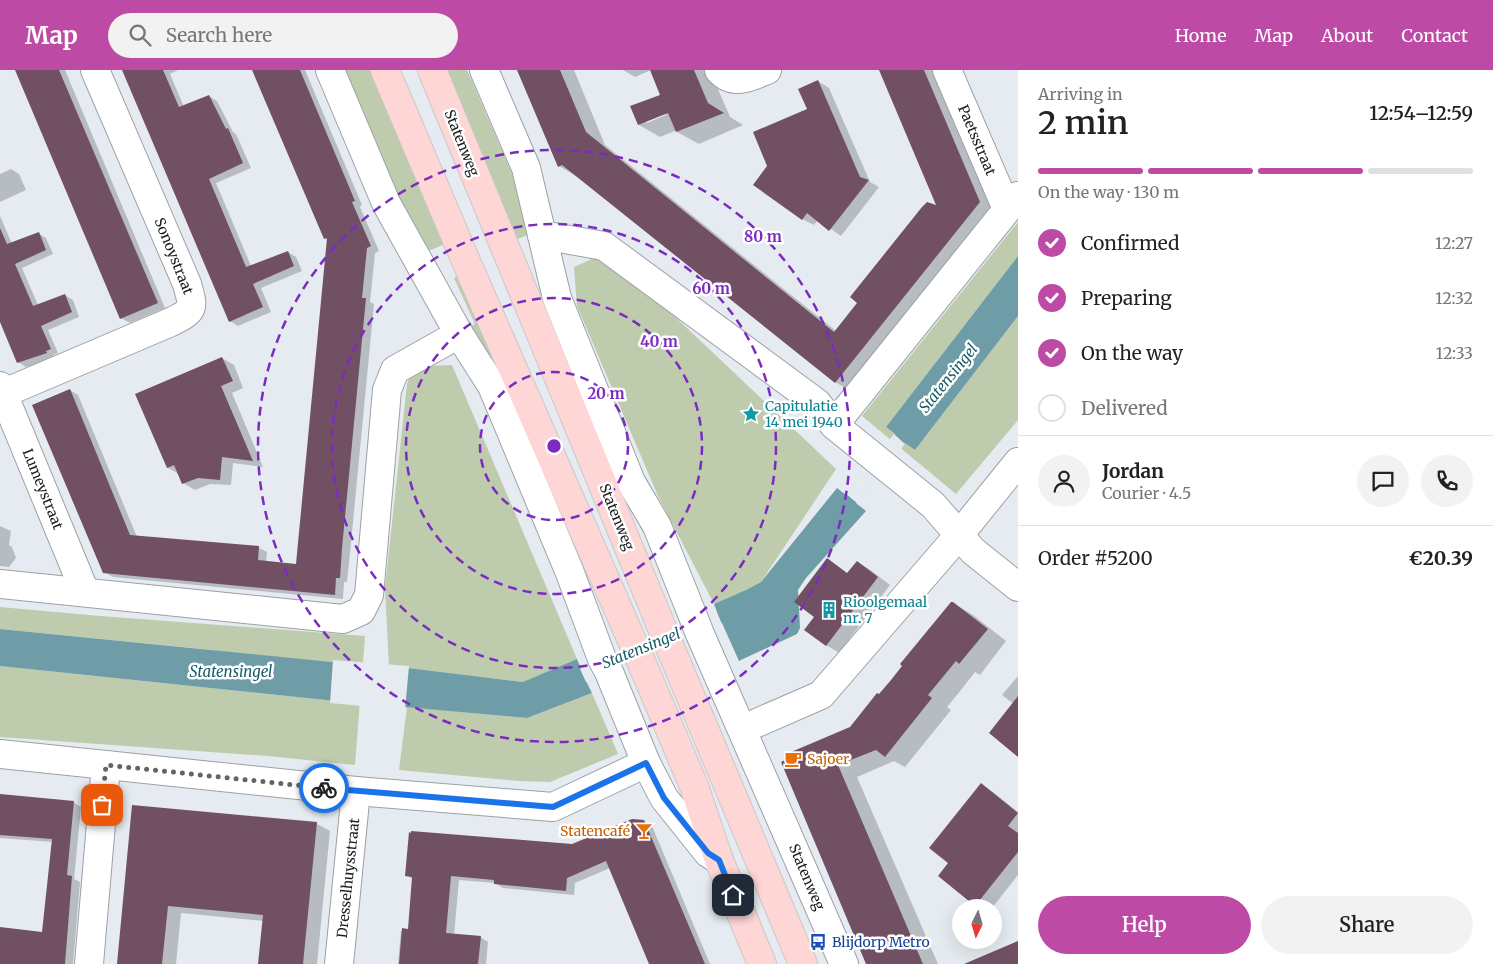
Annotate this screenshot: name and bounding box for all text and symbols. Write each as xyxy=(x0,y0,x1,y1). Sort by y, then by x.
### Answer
search box xyxy=(108,13,458,58)
text: Map xyxy=(25,20,78,51)
icon: search xyxy=(126,21,154,49)
text: Search here xyxy=(166,23,272,47)
text: Home xyxy=(1175,24,1227,47)
text: Map xyxy=(1255,24,1293,47)
text: About xyxy=(1321,24,1373,47)
text: Contact xyxy=(1401,24,1468,47)
text: Arriving in xyxy=(1038,84,1123,104)
text: 12:54–12:59 xyxy=(1369,101,1473,125)
street label: Paetsstraat xyxy=(954,102,1000,179)
text: 2 min xyxy=(1038,103,1128,143)
street label: Statenweg xyxy=(440,107,484,179)
text: On the way · 130 m xyxy=(1038,182,1179,202)
street label: Sonoystraat xyxy=(150,215,198,297)
text: 80 m xyxy=(744,227,782,246)
icon: check xyxy=(1038,229,1066,257)
text: Confirmed xyxy=(1081,231,1179,255)
text: 12:27 xyxy=(1435,233,1473,253)
text: 60 m xyxy=(692,279,730,298)
icon: check xyxy=(1038,284,1066,312)
text: Preparing xyxy=(1081,286,1172,310)
text: 12:32 xyxy=(1435,288,1473,308)
text: 40 m xyxy=(640,332,678,351)
icon: check xyxy=(1038,339,1066,367)
water label: Statensingel xyxy=(914,340,982,416)
text: On the way xyxy=(1081,341,1183,365)
text: 12:33 xyxy=(1436,343,1473,363)
text: 20 m xyxy=(587,384,625,403)
text: Delivered xyxy=(1081,396,1168,420)
place label: Capitulatie 14 mei 1940 xyxy=(765,397,843,431)
place icon: Capitulatie 14 mei 1940 xyxy=(741,404,761,424)
centre of rings xyxy=(545,437,563,455)
street label: Lumeystraat xyxy=(19,446,68,533)
button: person xyxy=(1038,455,1090,507)
button: chat xyxy=(1357,455,1409,507)
button: phone xyxy=(1421,455,1473,507)
text: Jordan xyxy=(1102,459,1164,483)
street label: Statenweg xyxy=(595,481,639,553)
text: Courier · 4.5 xyxy=(1102,483,1191,503)
text: Order #5200 xyxy=(1038,546,1153,570)
text: €20.39 xyxy=(1409,546,1473,570)
place label: Rioolgemaal nr. 7 xyxy=(843,593,928,627)
building icon: Rioolgemaal nr. 7 xyxy=(819,600,839,620)
water label: Statensingel xyxy=(599,624,683,672)
water label: Statensingel xyxy=(189,662,273,681)
cafe icon: Sajoer xyxy=(783,749,803,769)
place label: Sajoer xyxy=(807,750,849,768)
courier xyxy=(299,763,349,813)
icon: bike xyxy=(310,774,338,802)
pin xyxy=(81,784,123,826)
icon: bag xyxy=(88,791,116,819)
street label: Dresselhuysstraat xyxy=(333,817,363,939)
bar icon: Statencafé xyxy=(634,821,654,841)
place label: Statencafé xyxy=(560,822,630,840)
street label: Statenweg xyxy=(785,841,829,913)
pin xyxy=(712,874,754,916)
icon: home xyxy=(719,881,747,909)
button: Help xyxy=(1038,896,1251,954)
button: Share xyxy=(1261,896,1473,954)
north arrow xyxy=(952,899,1002,949)
map controls xyxy=(952,899,1002,949)
bus stop icon: Blijdorp Metro xyxy=(808,932,828,952)
place label: Blijdorp Metro xyxy=(832,933,930,951)

